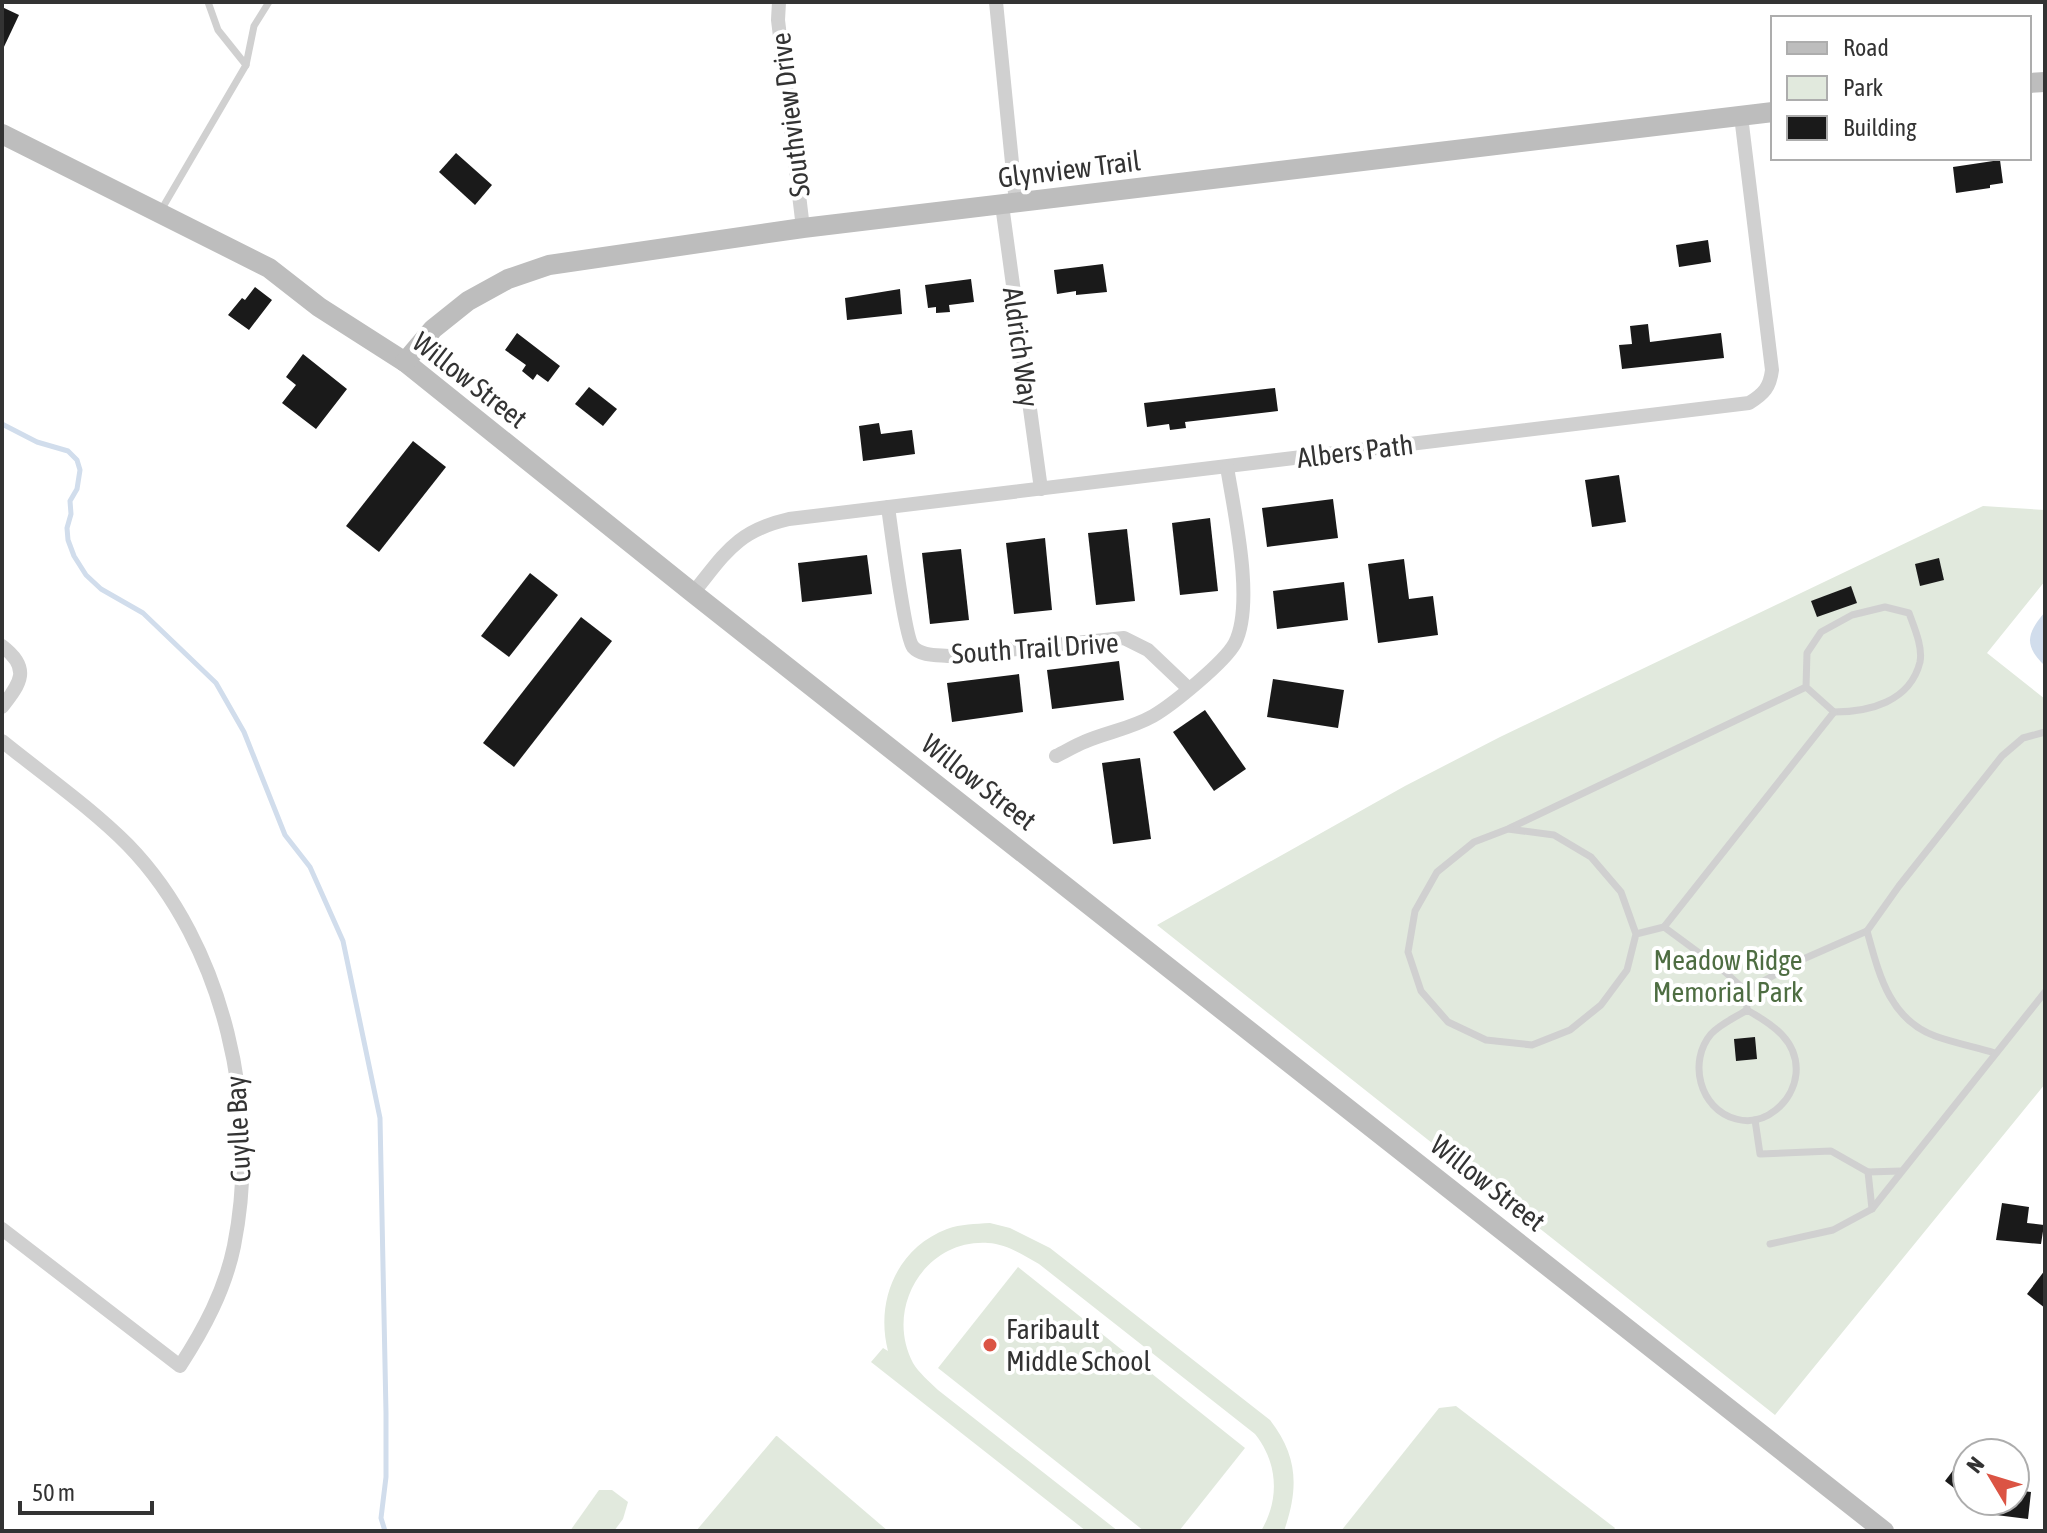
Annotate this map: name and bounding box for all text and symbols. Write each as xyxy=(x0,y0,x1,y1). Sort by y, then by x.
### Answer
legend xyxy=(1771,16,2031,160)
street label: Southview Drive xyxy=(764,31,816,199)
text: Road xyxy=(1843,34,1889,61)
text: Park xyxy=(1843,74,1884,101)
text: Building xyxy=(1843,114,1917,141)
street label: Glynview Trail xyxy=(996,144,1143,194)
street label: Aldrich Way xyxy=(997,285,1045,409)
street label: Willow Street xyxy=(406,325,534,435)
street label: Albers Path xyxy=(1295,428,1415,474)
street label: South Trail Drive xyxy=(950,626,1120,670)
street label: Willow Street xyxy=(915,727,1043,837)
park label: Meadow Ridge Memorial Park xyxy=(1653,944,1803,1008)
street label: Cuylle Bay xyxy=(219,1075,257,1183)
street label: Willow Street xyxy=(1424,1128,1552,1238)
place label: Faribault Middle School xyxy=(1006,1313,1151,1377)
marker: Faribault Middle School xyxy=(981,1336,999,1354)
north arrow xyxy=(1951,1437,2031,1517)
text: N xyxy=(1961,1452,1989,1478)
scale bar xyxy=(20,1465,152,1515)
text: 50 m xyxy=(32,1479,75,1506)

